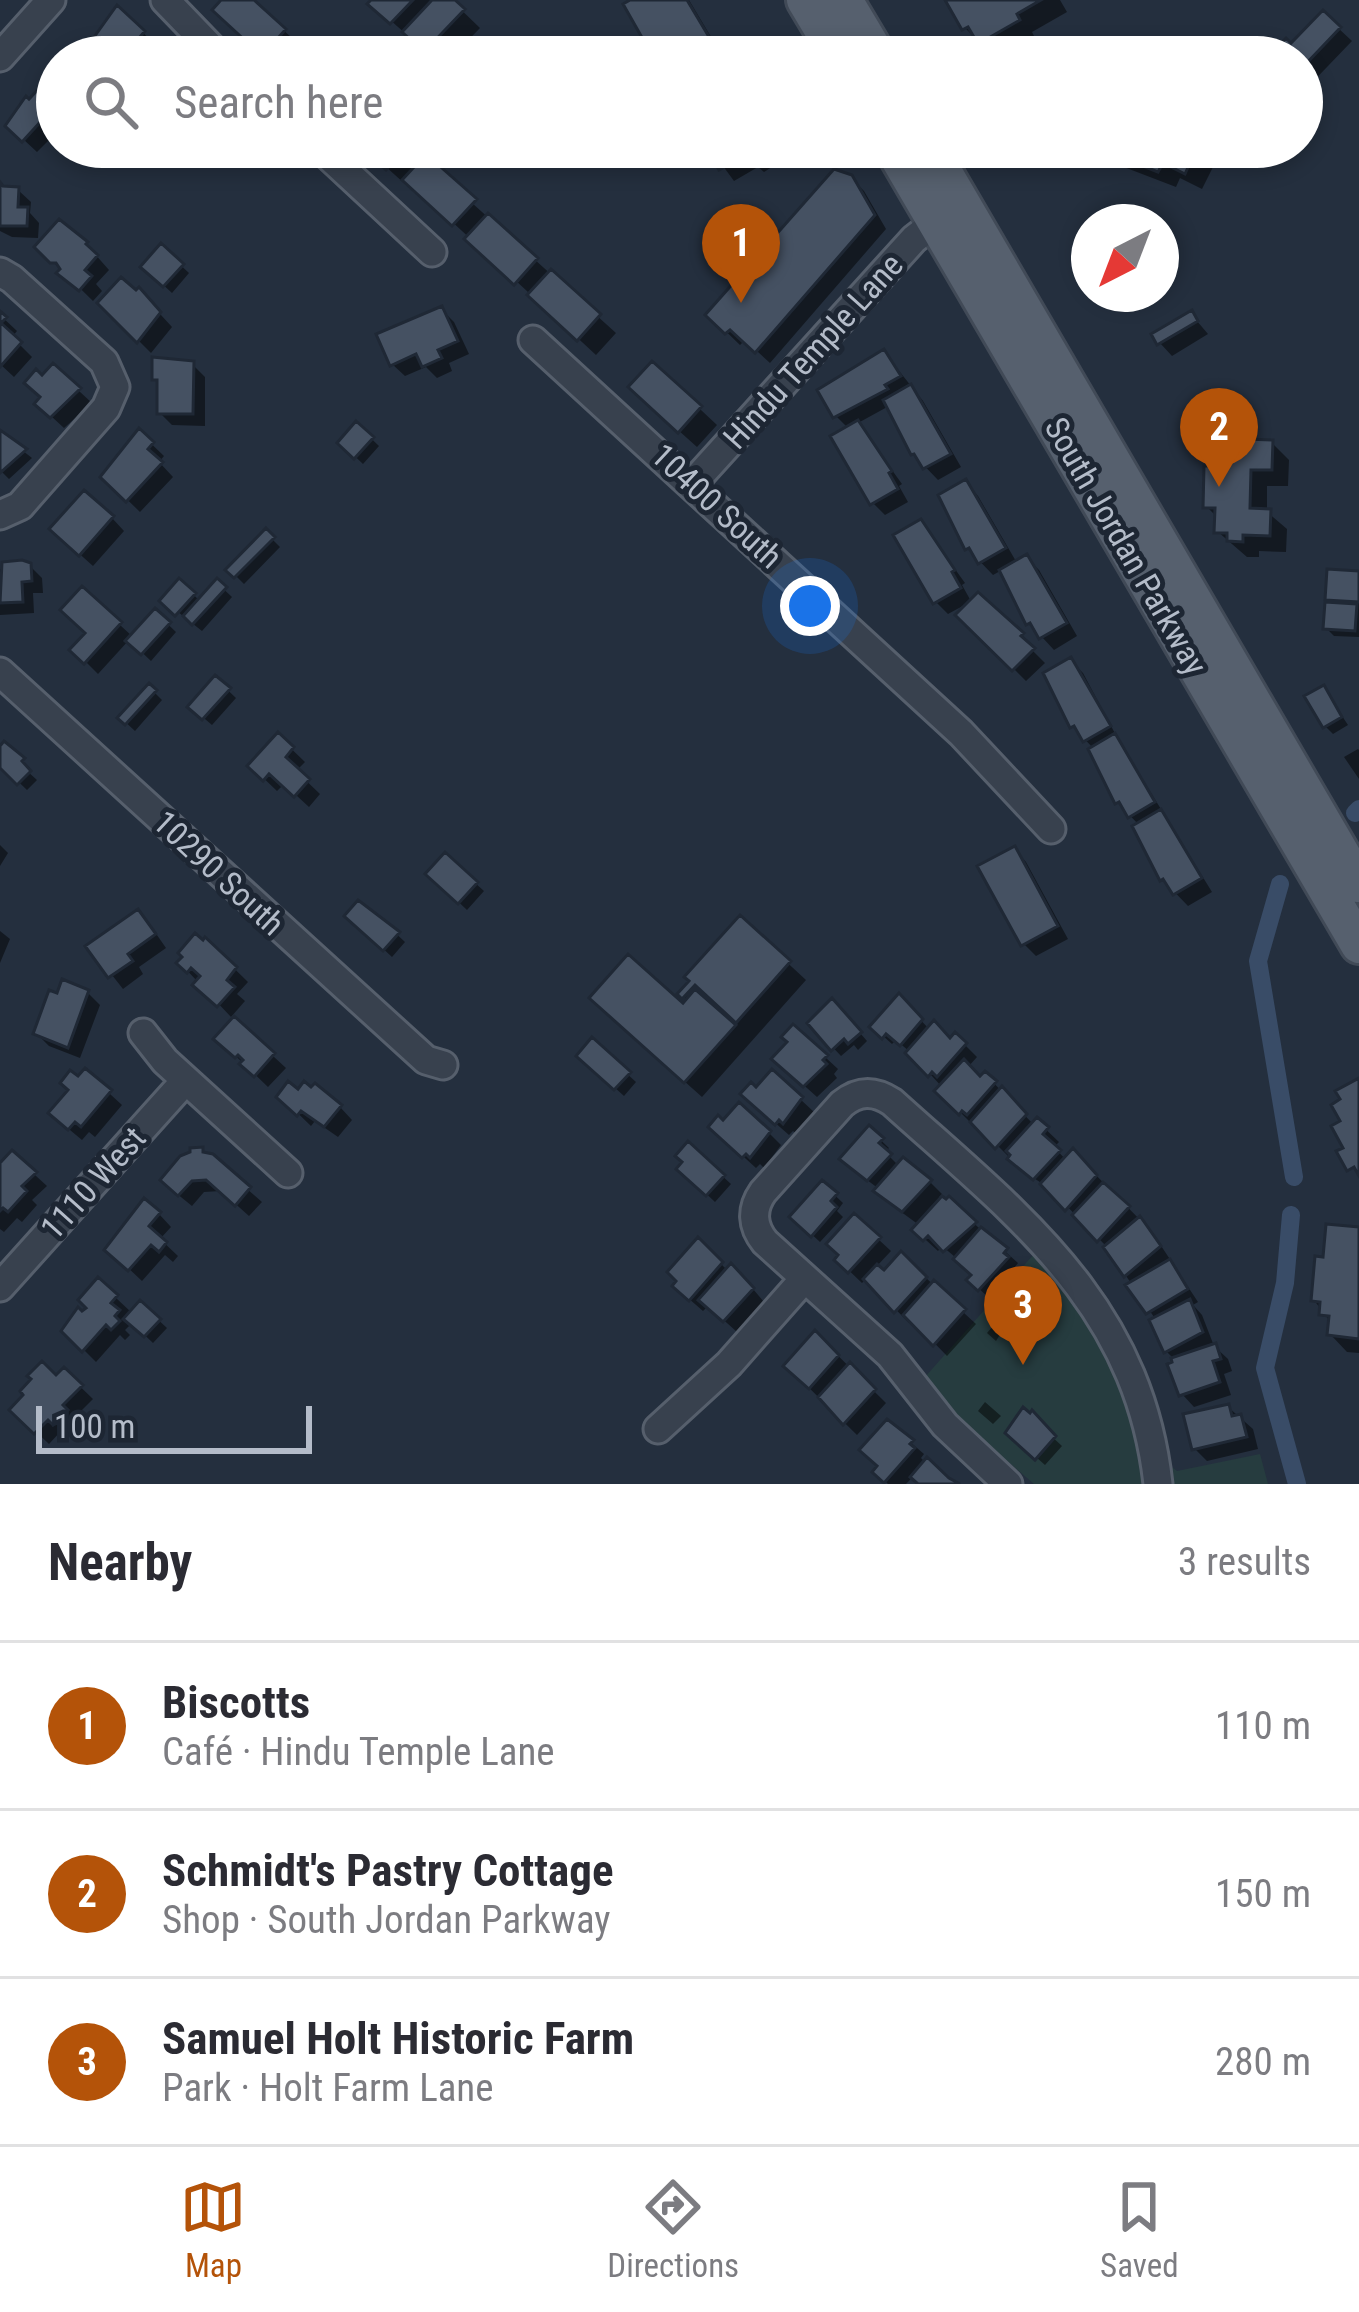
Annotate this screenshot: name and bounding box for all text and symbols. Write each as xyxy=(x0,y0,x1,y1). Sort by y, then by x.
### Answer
search box xyxy=(36,36,1323,168)
icon: search xyxy=(78,69,144,135)
text: Search here xyxy=(174,76,383,129)
pin: 1 xyxy=(702,204,780,303)
north arrow xyxy=(1071,204,1179,312)
street label: Hindu Temple Lane xyxy=(715,245,911,457)
pin: 2 xyxy=(1180,388,1258,487)
street label: South Jordan Parkway xyxy=(1036,410,1216,682)
street label: 10400 South xyxy=(644,436,790,576)
your location xyxy=(780,576,840,636)
street label: 10290 South xyxy=(146,803,292,943)
street label: 1110 West xyxy=(32,1119,154,1247)
pin: 3 xyxy=(984,1266,1062,1365)
scale bar xyxy=(36,1400,312,1453)
text: 100 m xyxy=(54,1407,135,1446)
text: Nearby xyxy=(48,1533,192,1592)
text: 3 results xyxy=(1178,1539,1311,1585)
text: Biscotts xyxy=(162,1676,310,1729)
text: 1 xyxy=(77,1703,97,1749)
text: 110 m xyxy=(1215,1703,1311,1749)
text: Café · Hindu Temple Lane xyxy=(162,1729,555,1775)
text: Schmidt's Pastry Cottage xyxy=(162,1844,614,1897)
text: 2 xyxy=(77,1871,97,1917)
text: 150 m xyxy=(1215,1871,1311,1917)
text: Shop · South Jordan Parkway xyxy=(162,1897,611,1943)
text: Samuel Holt Historic Farm xyxy=(162,2012,634,2065)
text: 3 xyxy=(77,2039,97,2085)
text: 280 m xyxy=(1215,2039,1311,2085)
text: Park · Holt Farm Lane xyxy=(162,2065,494,2111)
tab: Map xyxy=(180,2174,246,2285)
tab: Directions xyxy=(607,2174,739,2285)
tab: Saved xyxy=(1100,2174,1179,2285)

